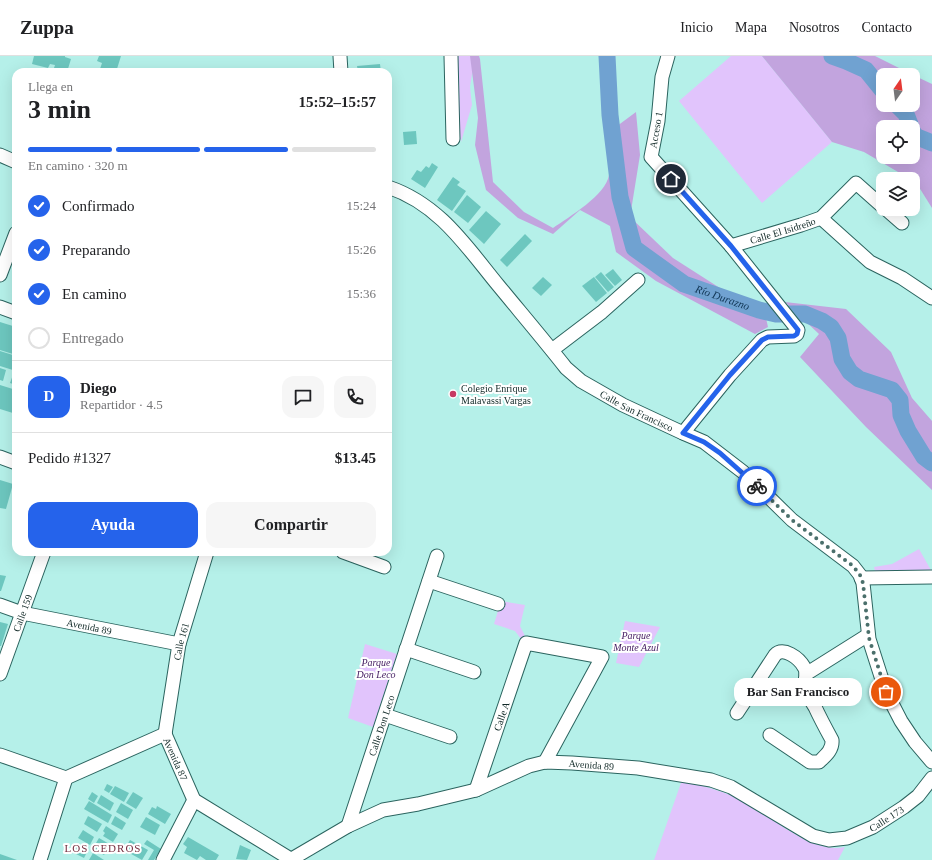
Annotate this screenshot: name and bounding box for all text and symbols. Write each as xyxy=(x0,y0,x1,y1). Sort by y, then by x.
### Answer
text: Zuppa xyxy=(20,17,74,38)
text: Inicio xyxy=(680,20,713,35)
text: Mapa xyxy=(735,20,767,35)
text: Nosotros xyxy=(789,20,839,35)
text: Contacto xyxy=(861,20,912,35)
north arrow xyxy=(876,68,920,112)
map controls xyxy=(876,68,920,216)
text: Llega en xyxy=(28,79,73,94)
text: 15:52–15:57 xyxy=(299,94,376,110)
text: 3 min xyxy=(28,95,91,124)
street label: Acceso 1 xyxy=(647,111,665,149)
button: locate xyxy=(876,120,920,164)
text: En camino · 320 m xyxy=(28,158,128,173)
pin xyxy=(654,162,688,196)
icon: home xyxy=(660,168,682,190)
button: layers xyxy=(876,172,920,216)
icon: check xyxy=(28,195,50,217)
text: Confirmado xyxy=(62,198,135,214)
text: 15:24 xyxy=(346,198,376,213)
street label: Calle El Isidreño xyxy=(749,215,817,246)
icon: check xyxy=(28,239,50,261)
text: Preparando xyxy=(62,242,130,258)
text: 15:26 xyxy=(346,242,376,257)
water label: Río Durazno xyxy=(693,282,752,312)
icon: check xyxy=(28,283,50,305)
text: En camino xyxy=(62,286,127,302)
text: 15:36 xyxy=(346,286,376,301)
text: Entregado xyxy=(62,330,124,346)
button: chat xyxy=(282,376,324,418)
button: phone xyxy=(334,376,376,418)
text: Diego xyxy=(80,380,117,396)
place label: Colegio Enrique Malavassi Vargas xyxy=(461,383,531,406)
text: D xyxy=(44,388,54,404)
street label: Calle San Francisco xyxy=(598,388,675,433)
marker: Colegio Enrique Malavassi Vargas xyxy=(448,389,458,399)
text: Repartidor · 4.5 xyxy=(80,397,163,412)
text: Pedido #1327 xyxy=(28,450,111,466)
text: $13.45 xyxy=(335,450,376,466)
courier xyxy=(737,466,777,506)
icon: bike xyxy=(746,475,768,497)
button: Ayuda xyxy=(28,502,198,548)
button: Compartir xyxy=(206,502,376,548)
street label: Calle 159 xyxy=(10,593,34,633)
street label: Avenida 89 xyxy=(66,616,113,636)
street label: Calle 161 xyxy=(171,621,191,661)
park label: Parque Monte Azul xyxy=(612,630,659,653)
park label: Parque Don Leco xyxy=(355,657,396,680)
pin xyxy=(869,675,903,709)
callout: Bar San Francisco xyxy=(734,678,862,706)
icon: bag xyxy=(875,681,897,703)
text: Bar San Francisco xyxy=(747,684,849,699)
street label: Calle Don Leco xyxy=(366,694,396,757)
street label: Calle A xyxy=(491,699,511,732)
street label: Avenida 87 xyxy=(162,736,190,782)
street label: Avenida 89 xyxy=(568,757,615,772)
street label: Calle 173 xyxy=(868,803,905,833)
district label: LOS CEDROS xyxy=(65,842,141,854)

